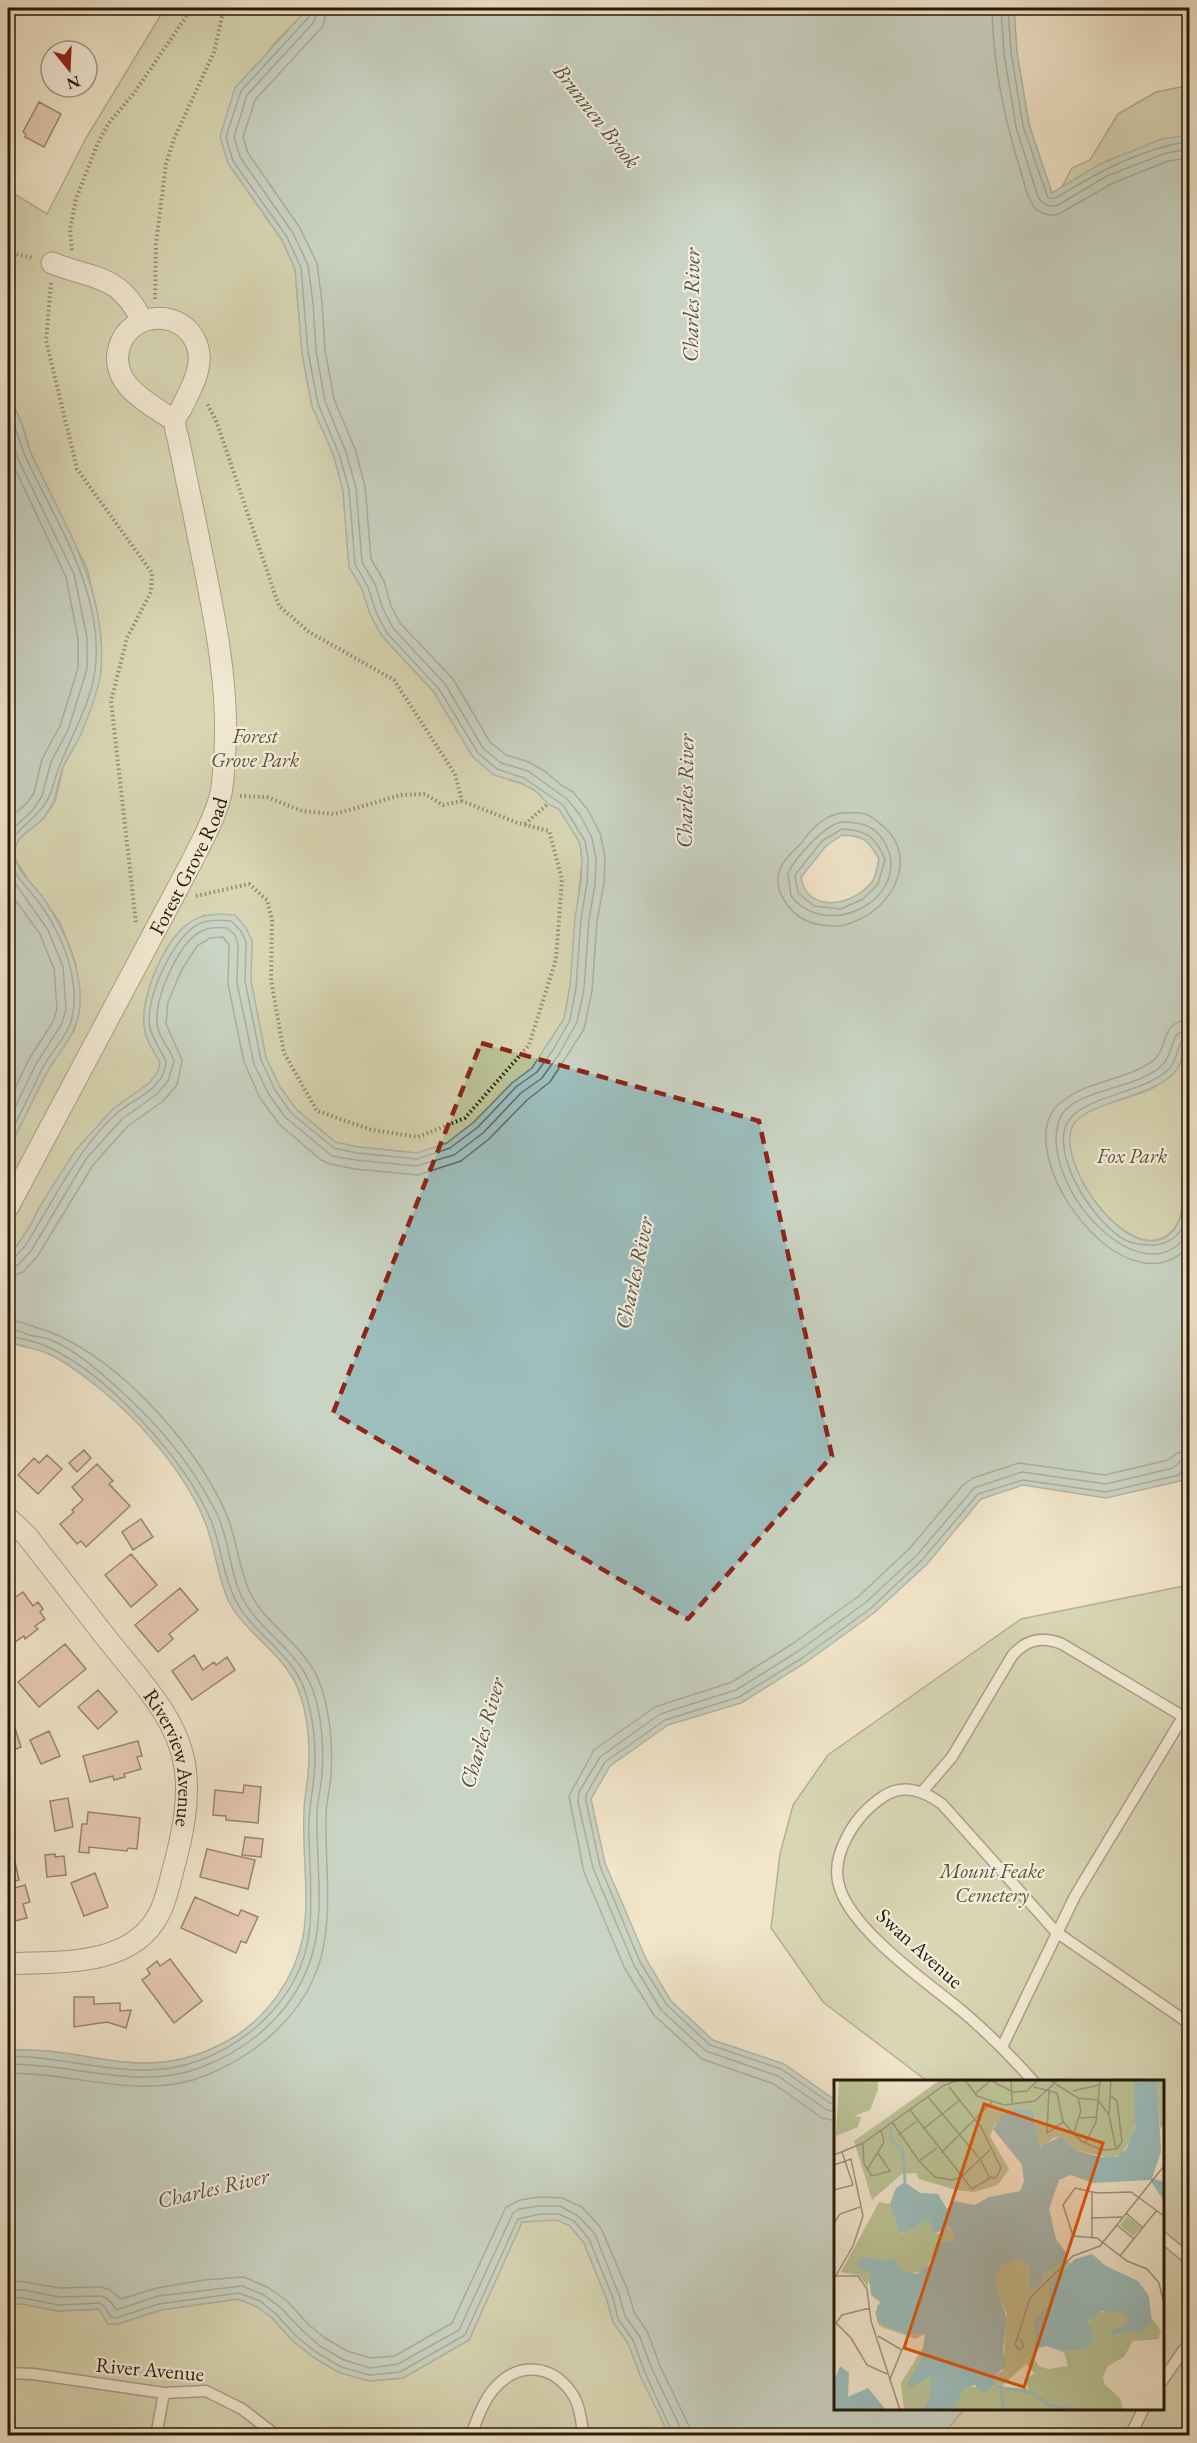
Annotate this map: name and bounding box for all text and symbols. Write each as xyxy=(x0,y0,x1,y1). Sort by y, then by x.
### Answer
north arrow xyxy=(39,39,99,99)
water label: Brunnen Brook xyxy=(546,57,647,174)
text: N xyxy=(64,71,83,95)
water label: Charles River xyxy=(676,246,707,362)
park label: Forest Grove Park xyxy=(211,722,300,773)
water label: Charles River xyxy=(670,732,701,848)
street label: Forest Grove Road xyxy=(142,793,233,939)
park label: Fox Park xyxy=(1096,1142,1168,1169)
water label: Charles River xyxy=(608,1213,660,1332)
water label: Charles River xyxy=(452,1673,512,1792)
street label: Riverview Avenue xyxy=(138,1683,200,1829)
park label: Mount Feake Cemetery xyxy=(937,1857,1045,1908)
street label: Swan Avenue xyxy=(871,1902,969,1994)
inset map xyxy=(834,2080,1164,2410)
water label: Charles River xyxy=(154,2161,273,2215)
street label: River Avenue xyxy=(95,2351,205,2387)

